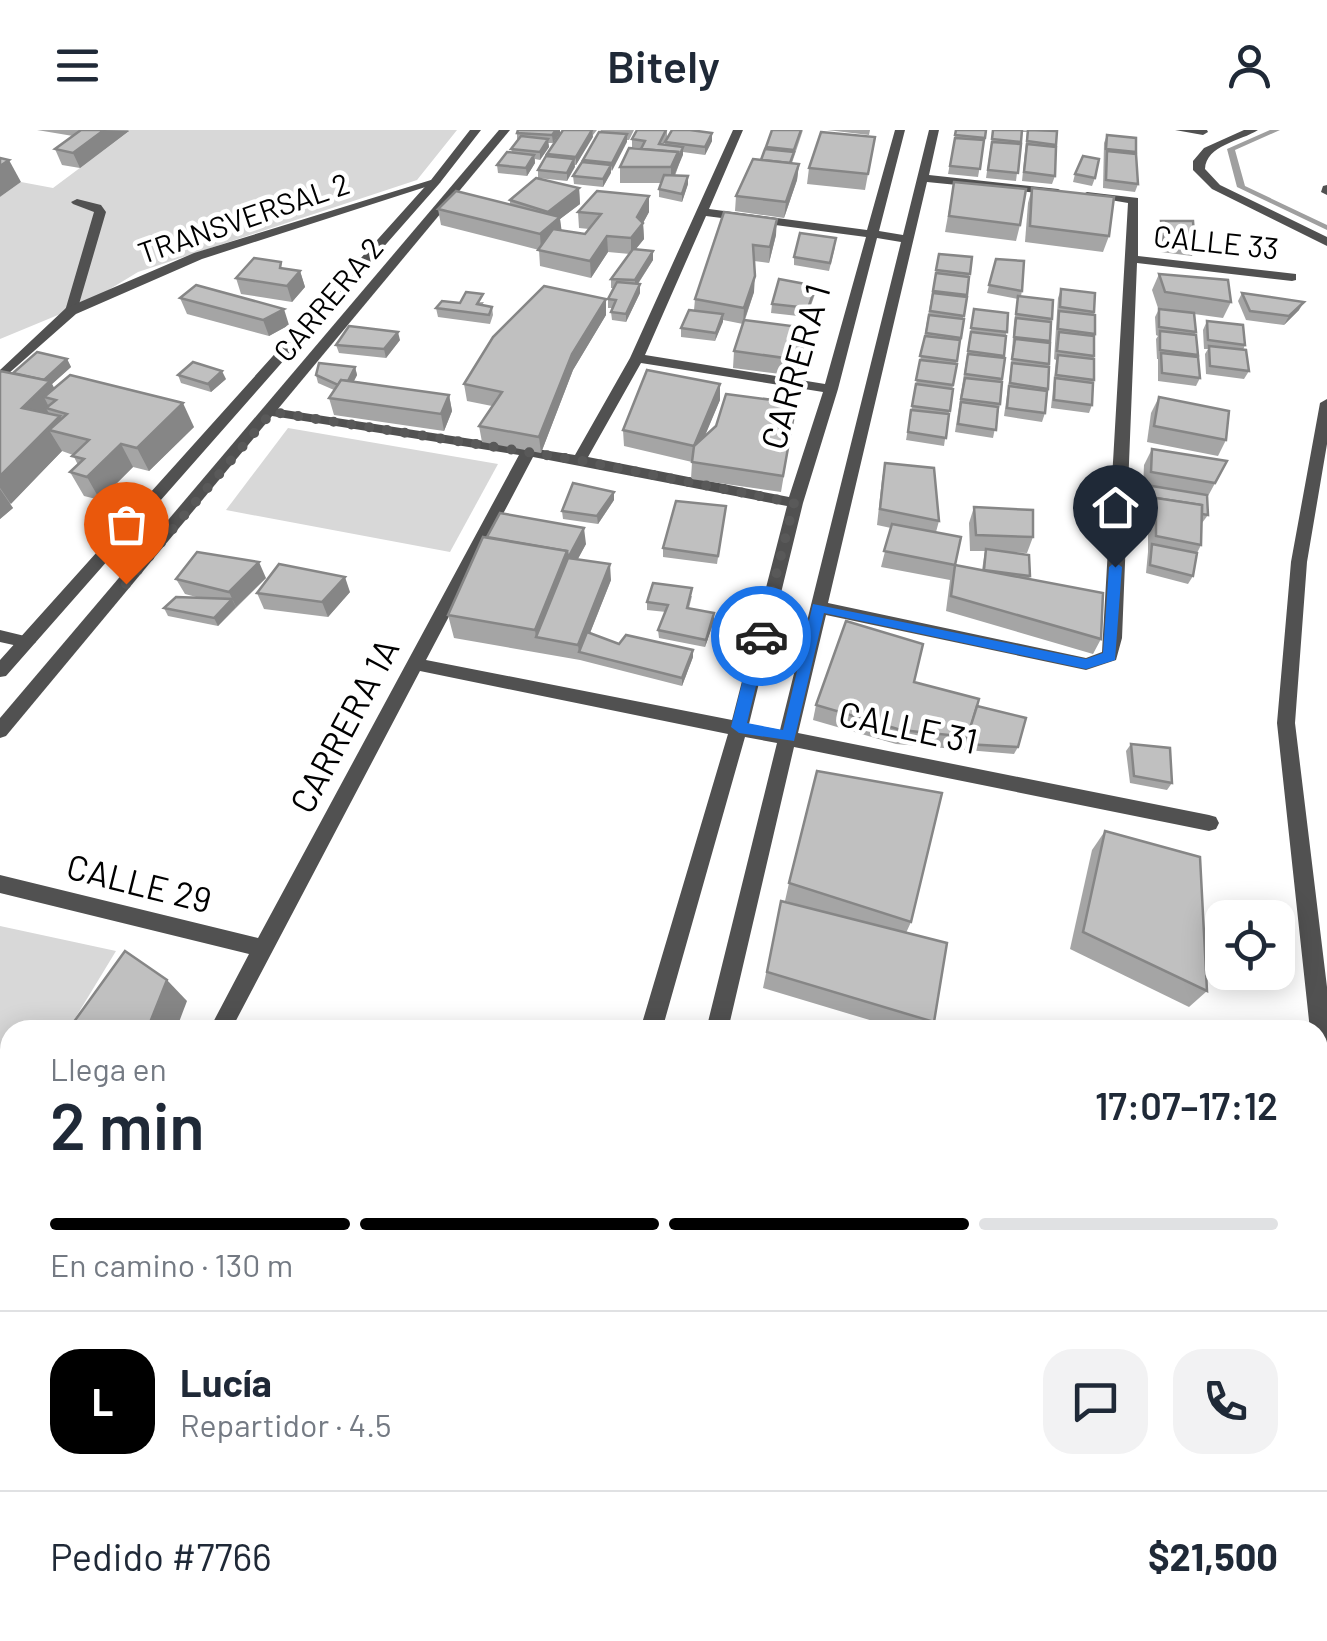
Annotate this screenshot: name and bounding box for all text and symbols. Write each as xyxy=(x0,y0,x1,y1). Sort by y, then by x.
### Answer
icon: menu xyxy=(50,38,105,93)
text: Bitely xyxy=(607,38,720,92)
icon: person xyxy=(1222,38,1277,93)
street label: TRANSVERSAL 2 xyxy=(133,164,354,270)
street label: CALLE 33 xyxy=(1152,217,1281,265)
street label: CARRERA 2 xyxy=(265,229,390,368)
street label: CARRERA 1 xyxy=(751,279,838,454)
pin xyxy=(1073,465,1158,568)
icon: home xyxy=(1088,480,1143,535)
pin xyxy=(84,482,169,585)
icon: bag xyxy=(99,497,154,552)
courier xyxy=(711,586,811,686)
icon: car xyxy=(734,609,789,664)
street label: CARRERA 1A xyxy=(280,631,407,819)
street label: CALLE 31 xyxy=(835,691,981,761)
street label: CALLE 29 xyxy=(63,844,216,920)
map controls xyxy=(1205,900,1295,990)
button: locate xyxy=(1205,900,1295,990)
text: Llega en xyxy=(50,1049,167,1087)
text: 17:07–17:12 xyxy=(1095,1082,1278,1128)
text: 2 min xyxy=(50,1085,205,1163)
text: En camino · 130 m xyxy=(50,1245,293,1283)
button: chat xyxy=(1043,1349,1148,1454)
button: phone xyxy=(1173,1349,1278,1454)
text: Lucía xyxy=(180,1359,272,1405)
text: L xyxy=(92,1378,113,1424)
text: Repartidor · 4.5 xyxy=(180,1405,392,1443)
text: Pedido #7766 xyxy=(50,1533,272,1579)
text: $21,500 xyxy=(1148,1533,1278,1579)

